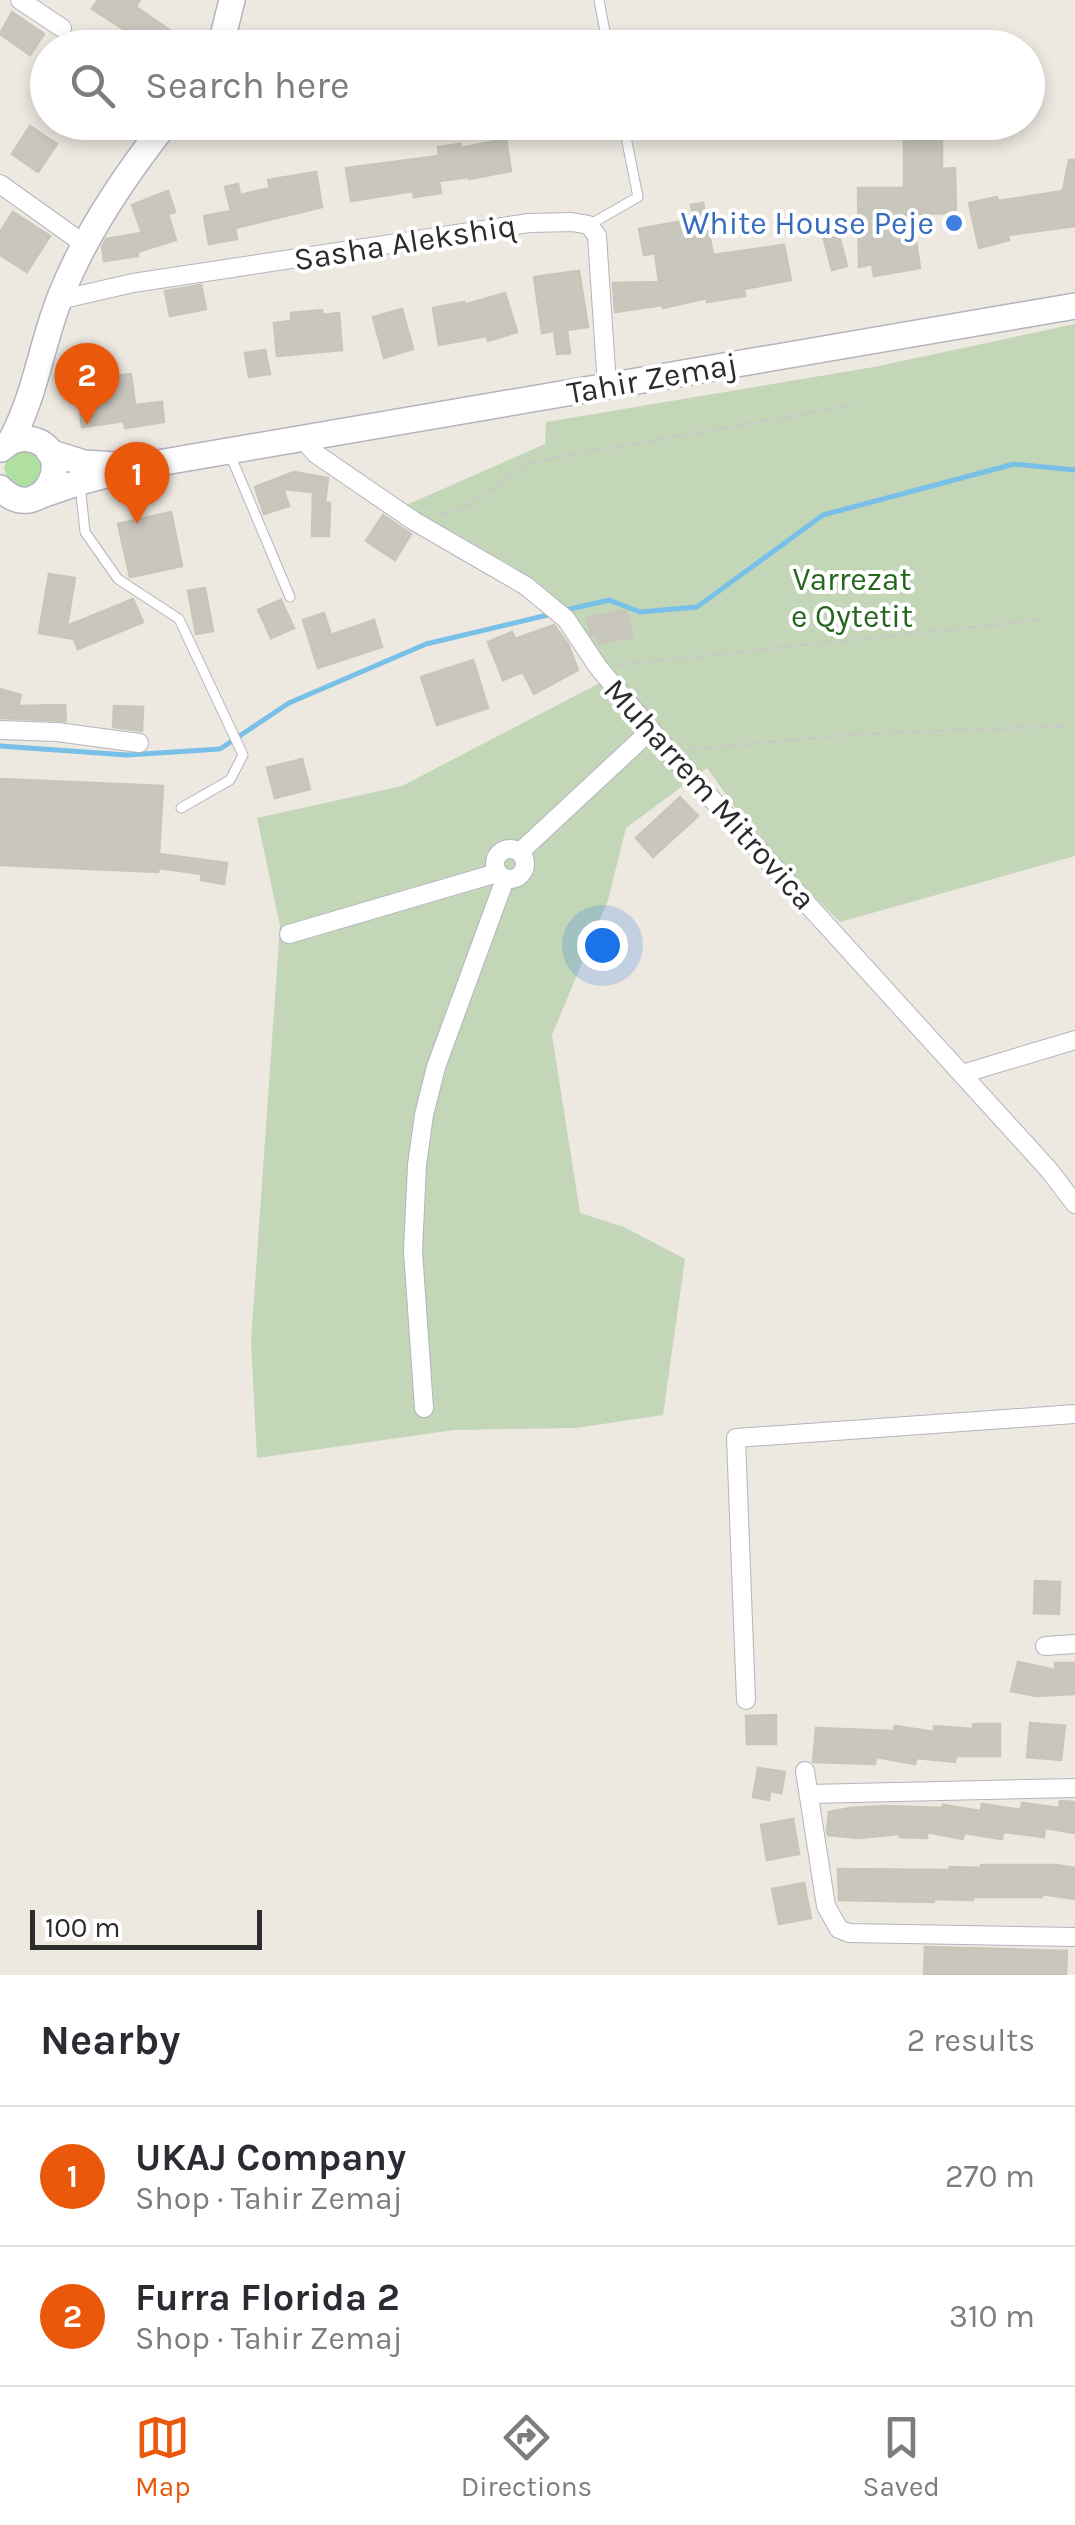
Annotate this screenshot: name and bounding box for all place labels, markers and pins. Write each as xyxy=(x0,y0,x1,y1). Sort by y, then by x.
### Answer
place label: White House Peje xyxy=(681,205,934,242)
marker: White House Peje xyxy=(943,212,965,234)
pin: 2 xyxy=(54,342,120,425)
pin: 1 xyxy=(104,442,170,524)

